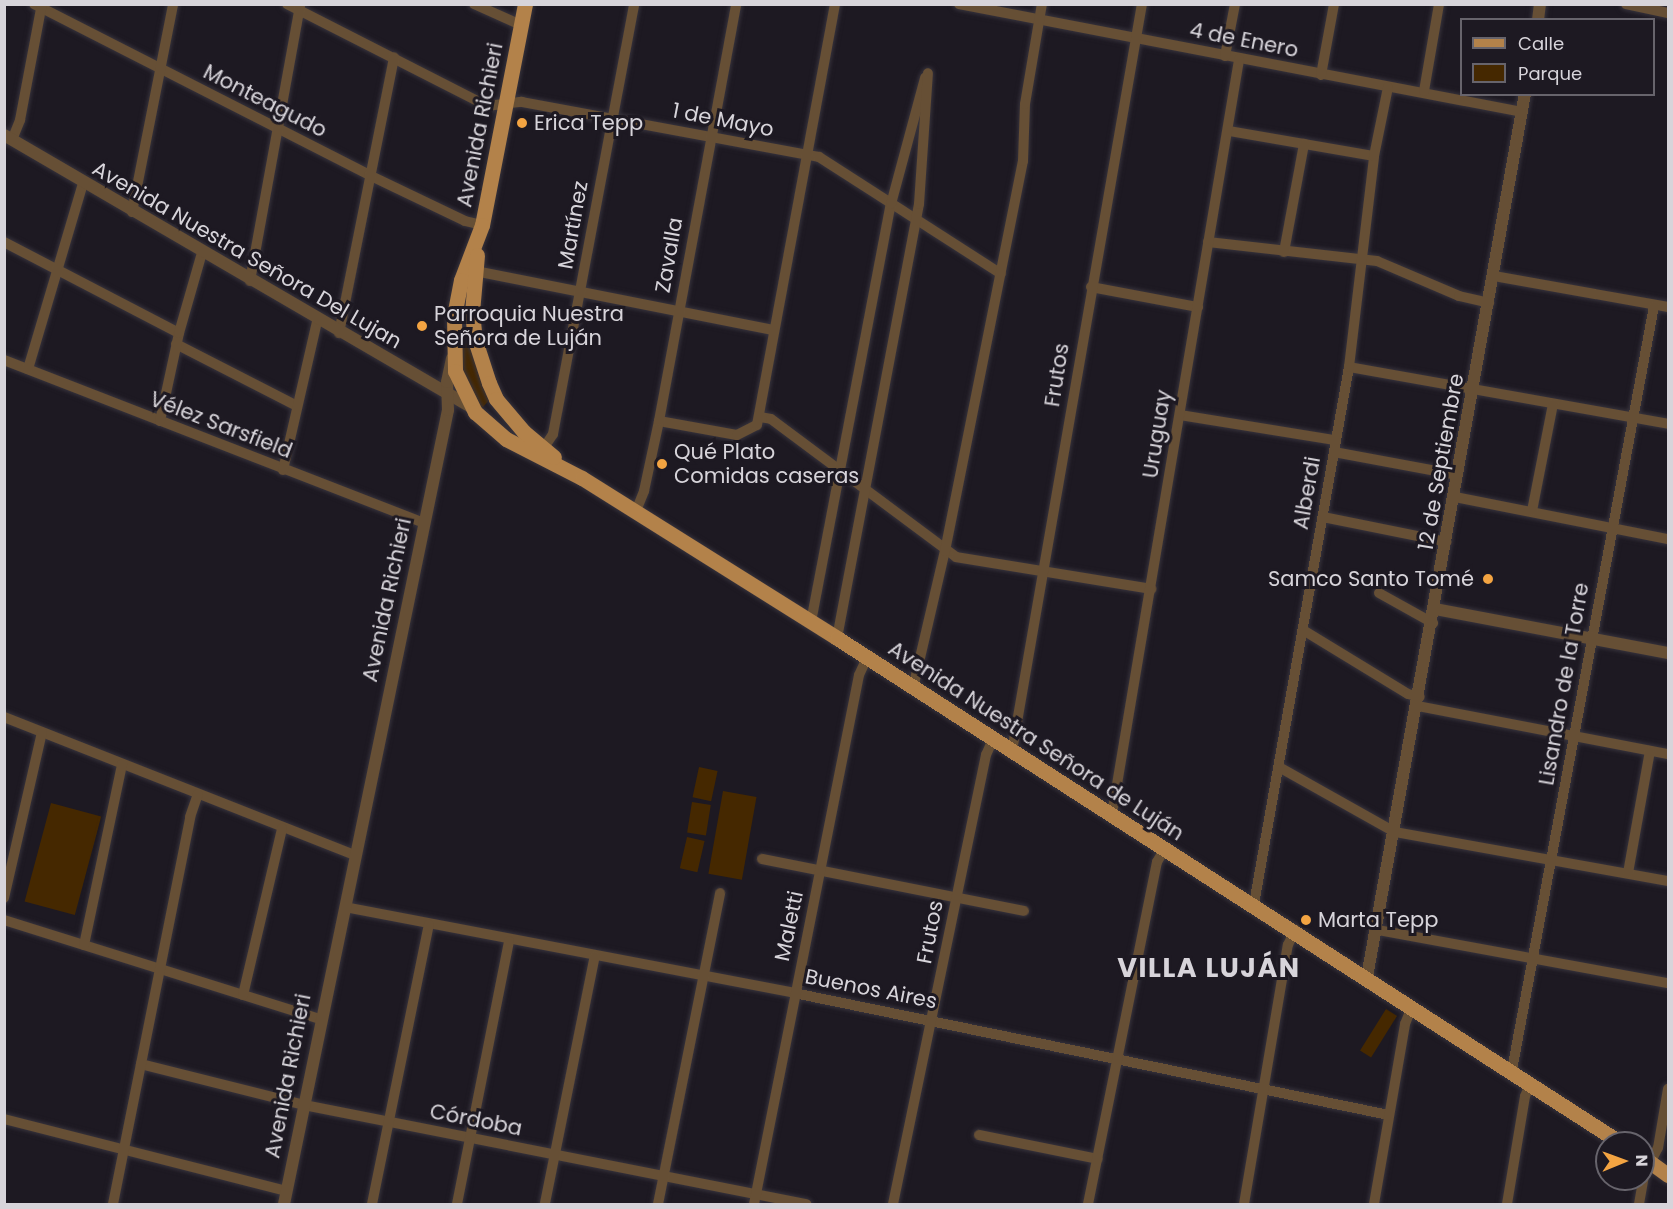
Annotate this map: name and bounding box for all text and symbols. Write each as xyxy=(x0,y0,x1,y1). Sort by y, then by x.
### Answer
street label: 4 de Enero xyxy=(1188,17,1300,63)
legend xyxy=(1460,18,1655,96)
text: Calle xyxy=(1518,31,1564,56)
street label: Avenida Richieri xyxy=(452,41,508,209)
street label: Monteagudo xyxy=(199,59,331,143)
text: Parque xyxy=(1518,61,1582,86)
street label: 1 de Mayo xyxy=(670,98,776,142)
place label: Erica Tepp xyxy=(534,110,643,136)
marker: Erica Tepp xyxy=(515,116,529,130)
street label: Avenida Nuestra Señora Del Lujan xyxy=(88,156,406,354)
street label: Martínez xyxy=(553,179,593,271)
street label: Zavalla xyxy=(650,215,688,295)
place label: Parroquia Nuestra Señora de Luján xyxy=(434,301,624,351)
marker: Parroquia Nuestra Señora de Luján xyxy=(415,319,429,333)
street label: Frutos xyxy=(1040,341,1074,409)
street label: 12 de Septiembre xyxy=(1413,372,1469,552)
street label: Vélez Sarsfield xyxy=(146,386,296,464)
street label: Uruguay xyxy=(1138,388,1176,480)
place label: Qué Plato Comidas caseras xyxy=(674,439,859,489)
street label: Alberdi xyxy=(1288,455,1326,531)
marker: Qué Plato Comidas caseras xyxy=(655,457,669,471)
street label: Avenida Richieri xyxy=(357,516,417,684)
place label: Samco Santo Tomé xyxy=(1268,566,1474,592)
marker: Samco Santo Tomé xyxy=(1479,570,1497,588)
street label: Lisandro de la Torre xyxy=(1534,581,1594,787)
street label: Avenida Nuestra Señora de Luján xyxy=(884,636,1188,846)
street label: Maletti xyxy=(769,889,809,963)
street label: Frutos xyxy=(912,898,948,966)
place label: Marta Tepp xyxy=(1318,907,1438,933)
marker: Marta Tepp xyxy=(1299,913,1313,927)
district label: VILLA LUJÁN xyxy=(1117,952,1301,984)
street label: Buenos Aires xyxy=(803,964,939,1014)
street label: Avenida Richieri xyxy=(260,992,316,1160)
street label: Córdoba xyxy=(428,1099,524,1141)
north arrow xyxy=(1595,1131,1655,1191)
text: N xyxy=(1630,1154,1653,1167)

